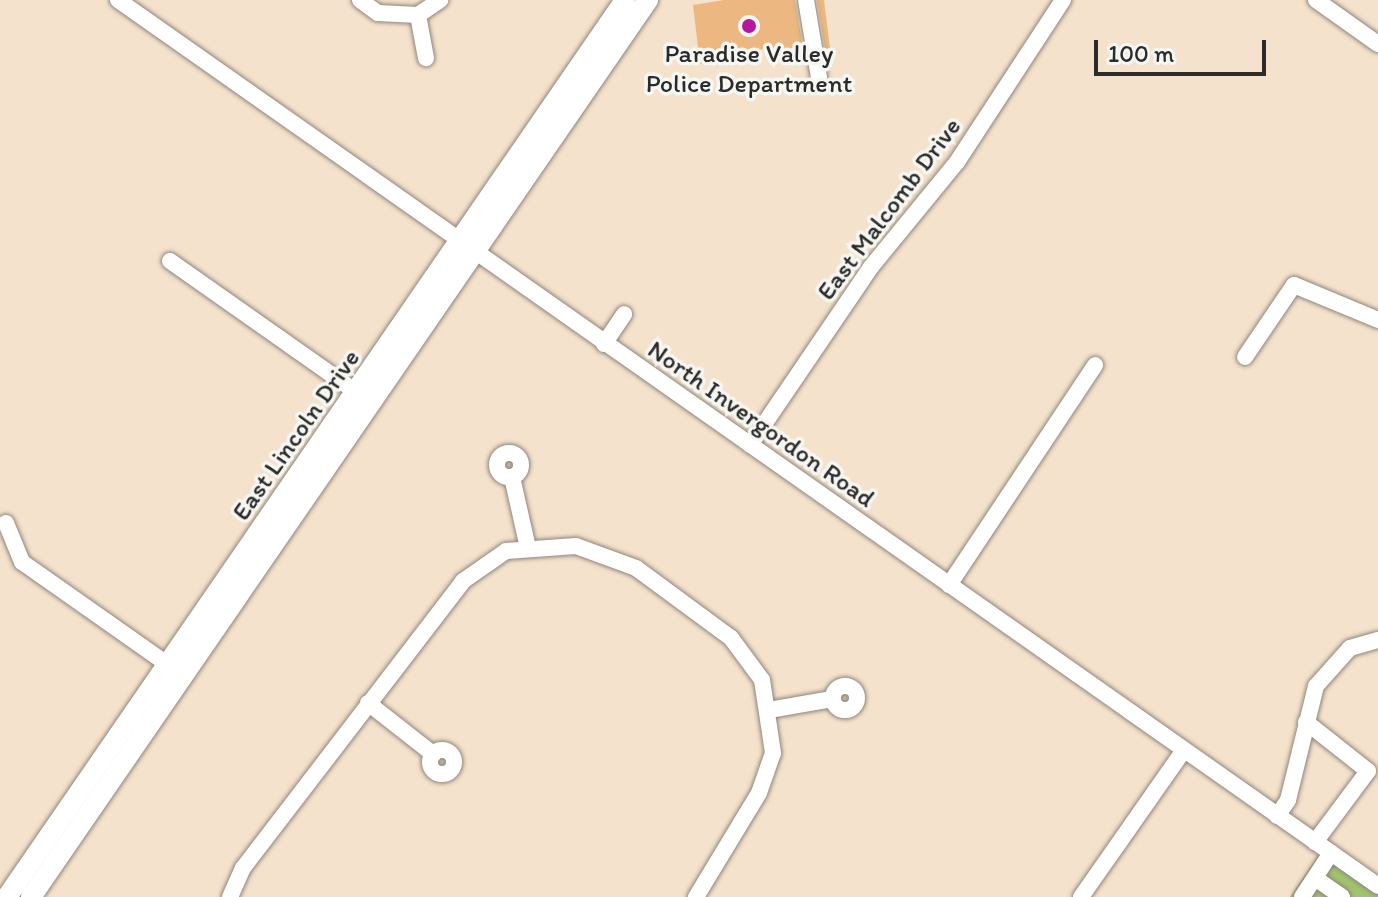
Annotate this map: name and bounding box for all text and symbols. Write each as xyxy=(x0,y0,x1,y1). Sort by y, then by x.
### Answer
marker: Paradise Valley Police Department xyxy=(740,17,758,35)
scale bar xyxy=(1098,24,1270,74)
place label: Paradise Valley Police Department xyxy=(646,38,852,100)
text: 100 m xyxy=(1108,39,1174,68)
street label: East Malcomb Drive xyxy=(810,111,968,307)
street label: North Invergordon Road xyxy=(641,334,881,514)
street label: East Lincoln Drive xyxy=(226,344,366,526)

